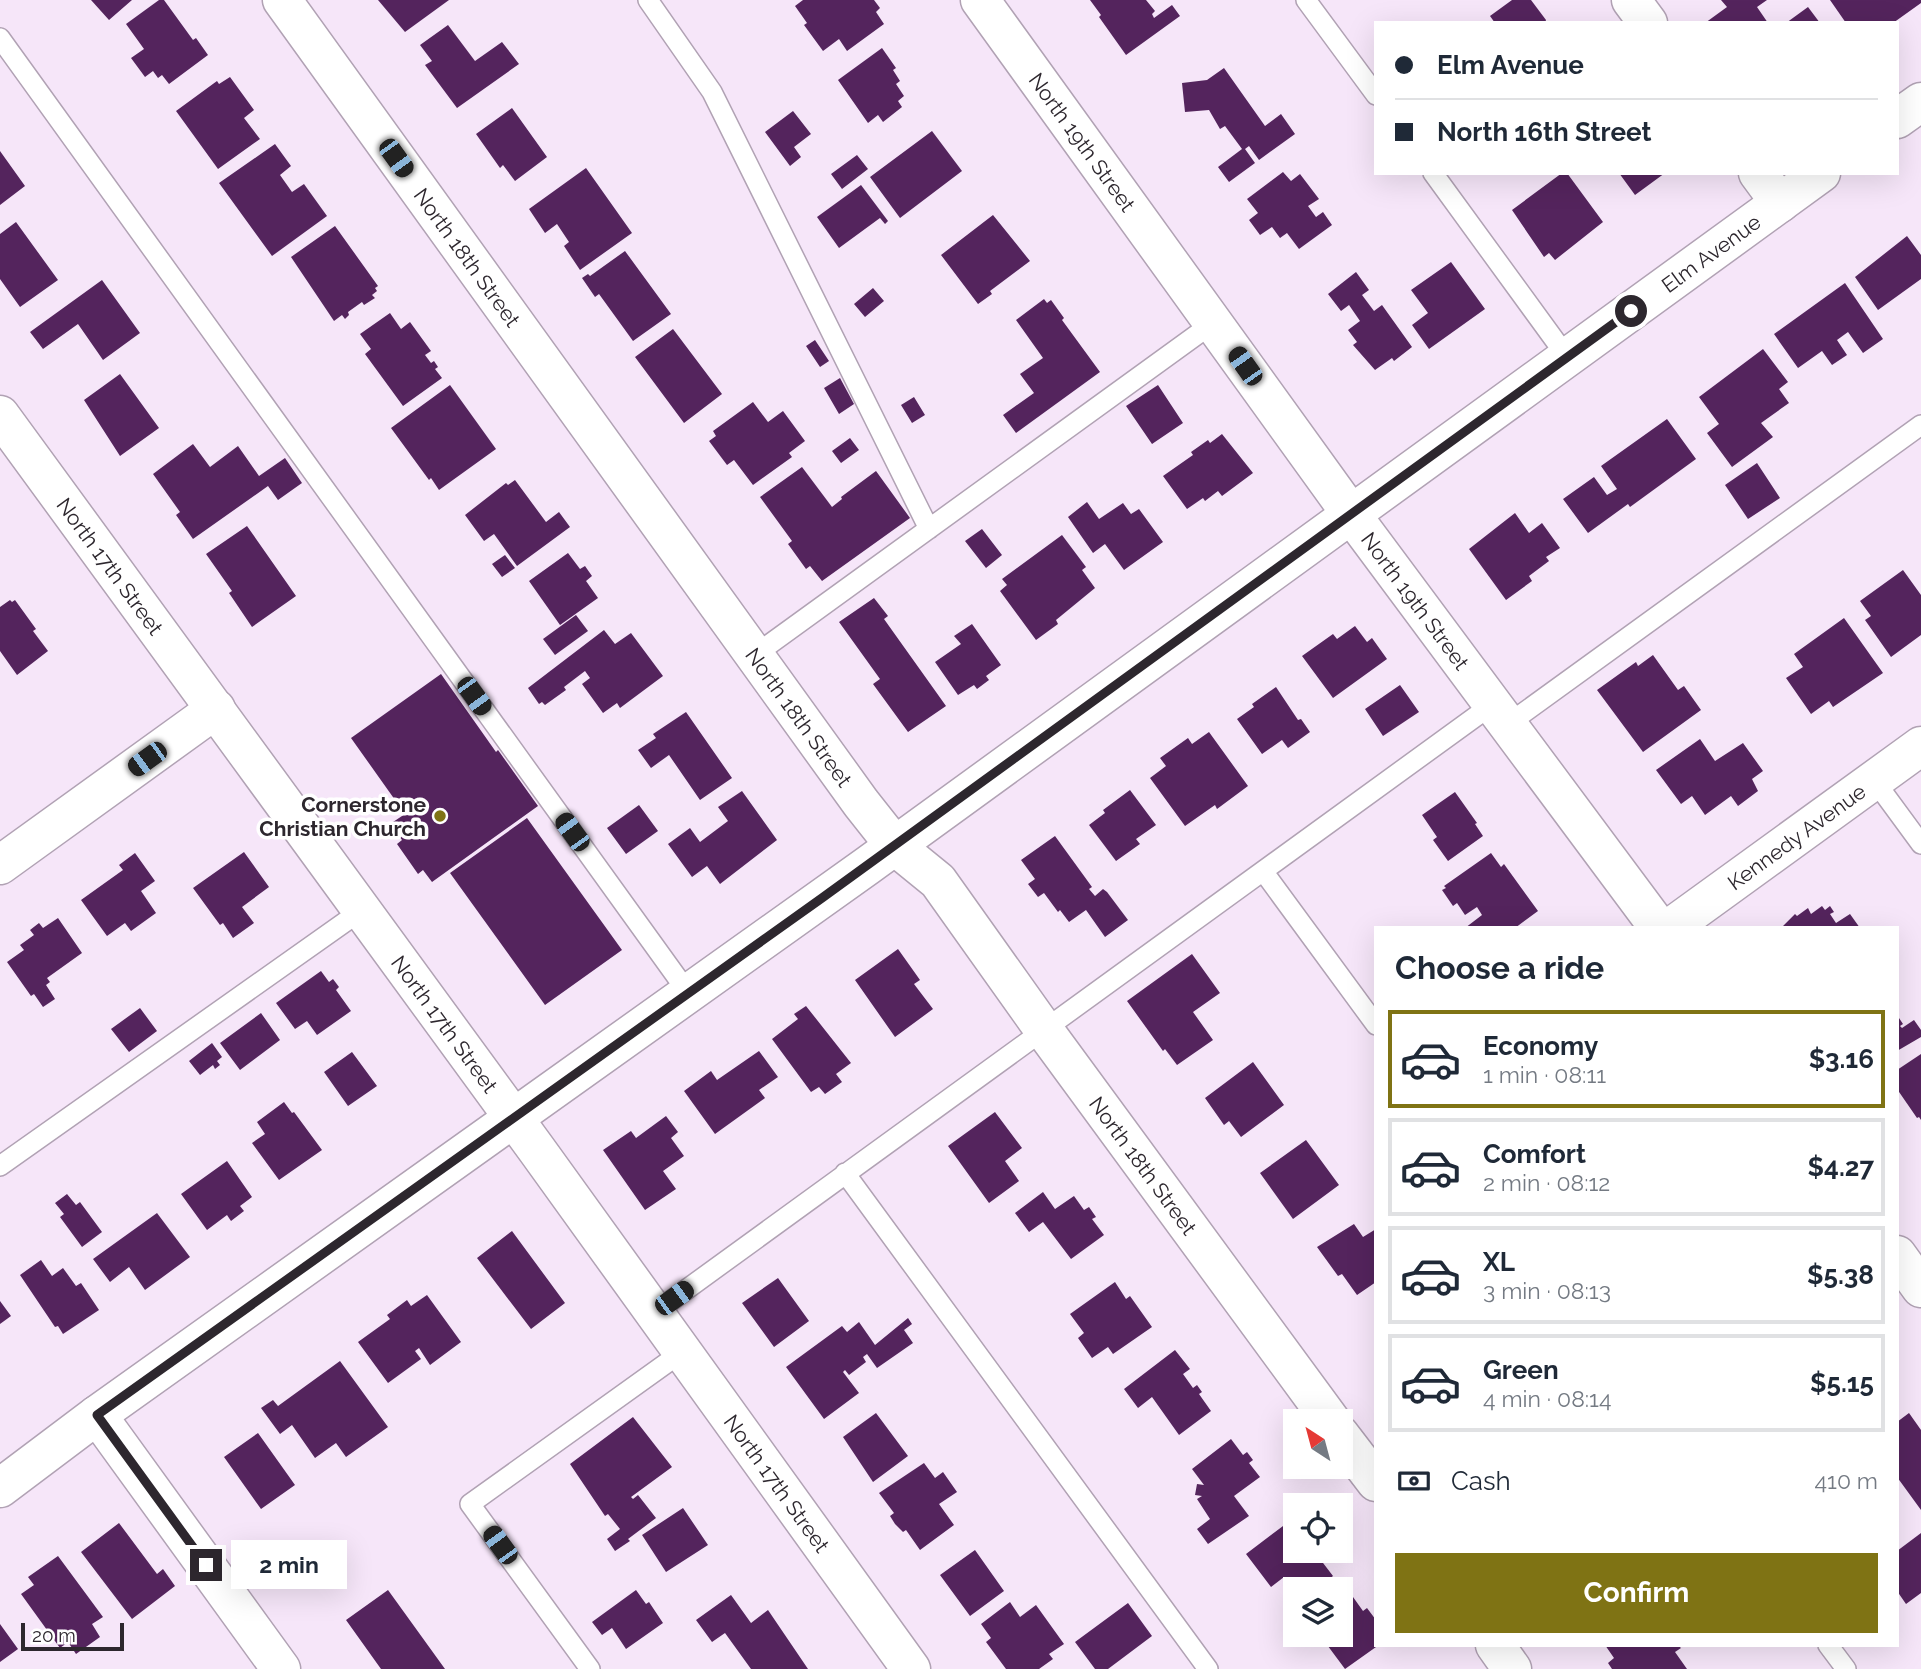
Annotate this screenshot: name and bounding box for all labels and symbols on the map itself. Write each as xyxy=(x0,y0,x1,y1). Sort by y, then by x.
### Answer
street label: North 19th Street xyxy=(1024,68,1141,216)
car xyxy=(376,135,417,181)
street label: North 18th Street xyxy=(409,183,526,331)
street label: Elm Avenue xyxy=(1656,209,1765,297)
route start xyxy=(1615,295,1647,327)
car xyxy=(1225,343,1266,389)
street label: North 17th Street xyxy=(52,493,169,639)
street label: North 19th Street xyxy=(1356,527,1475,674)
street label: North 18th Street xyxy=(741,643,857,791)
car xyxy=(454,673,495,719)
car xyxy=(124,738,171,780)
street label: Kennedy Avenue xyxy=(1722,778,1870,895)
place label: Cornerstone Christian Church xyxy=(259,792,426,841)
marker: Cornerstone Christian Church xyxy=(432,808,448,824)
car xyxy=(552,809,593,855)
street label: North 17th Street xyxy=(386,950,503,1097)
street label: North 18th Street xyxy=(1084,1091,1202,1239)
car xyxy=(651,1277,698,1319)
north arrow xyxy=(1283,1409,1353,1479)
street label: North 17th Street xyxy=(719,1410,835,1557)
car xyxy=(480,1522,521,1568)
callout: 2 min xyxy=(230,1540,346,1590)
route end xyxy=(190,1549,222,1581)
scale bar xyxy=(21,1620,124,1652)

